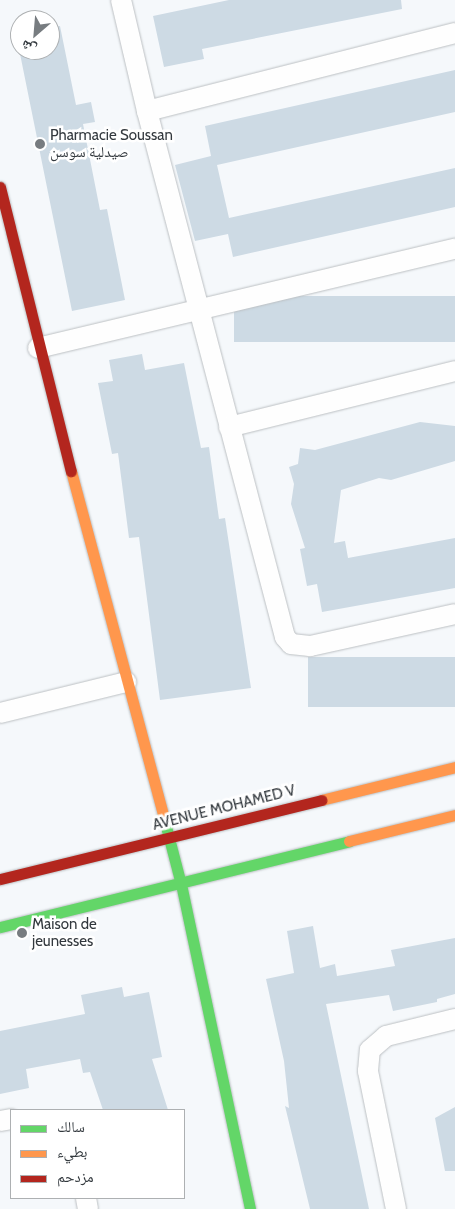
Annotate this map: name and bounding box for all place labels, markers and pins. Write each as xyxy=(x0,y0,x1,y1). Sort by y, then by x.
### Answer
place label: Pharmacie Soussan صيدلية سوسن xyxy=(50,126,173,161)
marker: Pharmacie Soussan صيدلية سوسن xyxy=(34,138,46,150)
place label: Maison de jeunesses xyxy=(32,915,97,950)
marker: Maison de jeunesses xyxy=(16,927,28,939)

